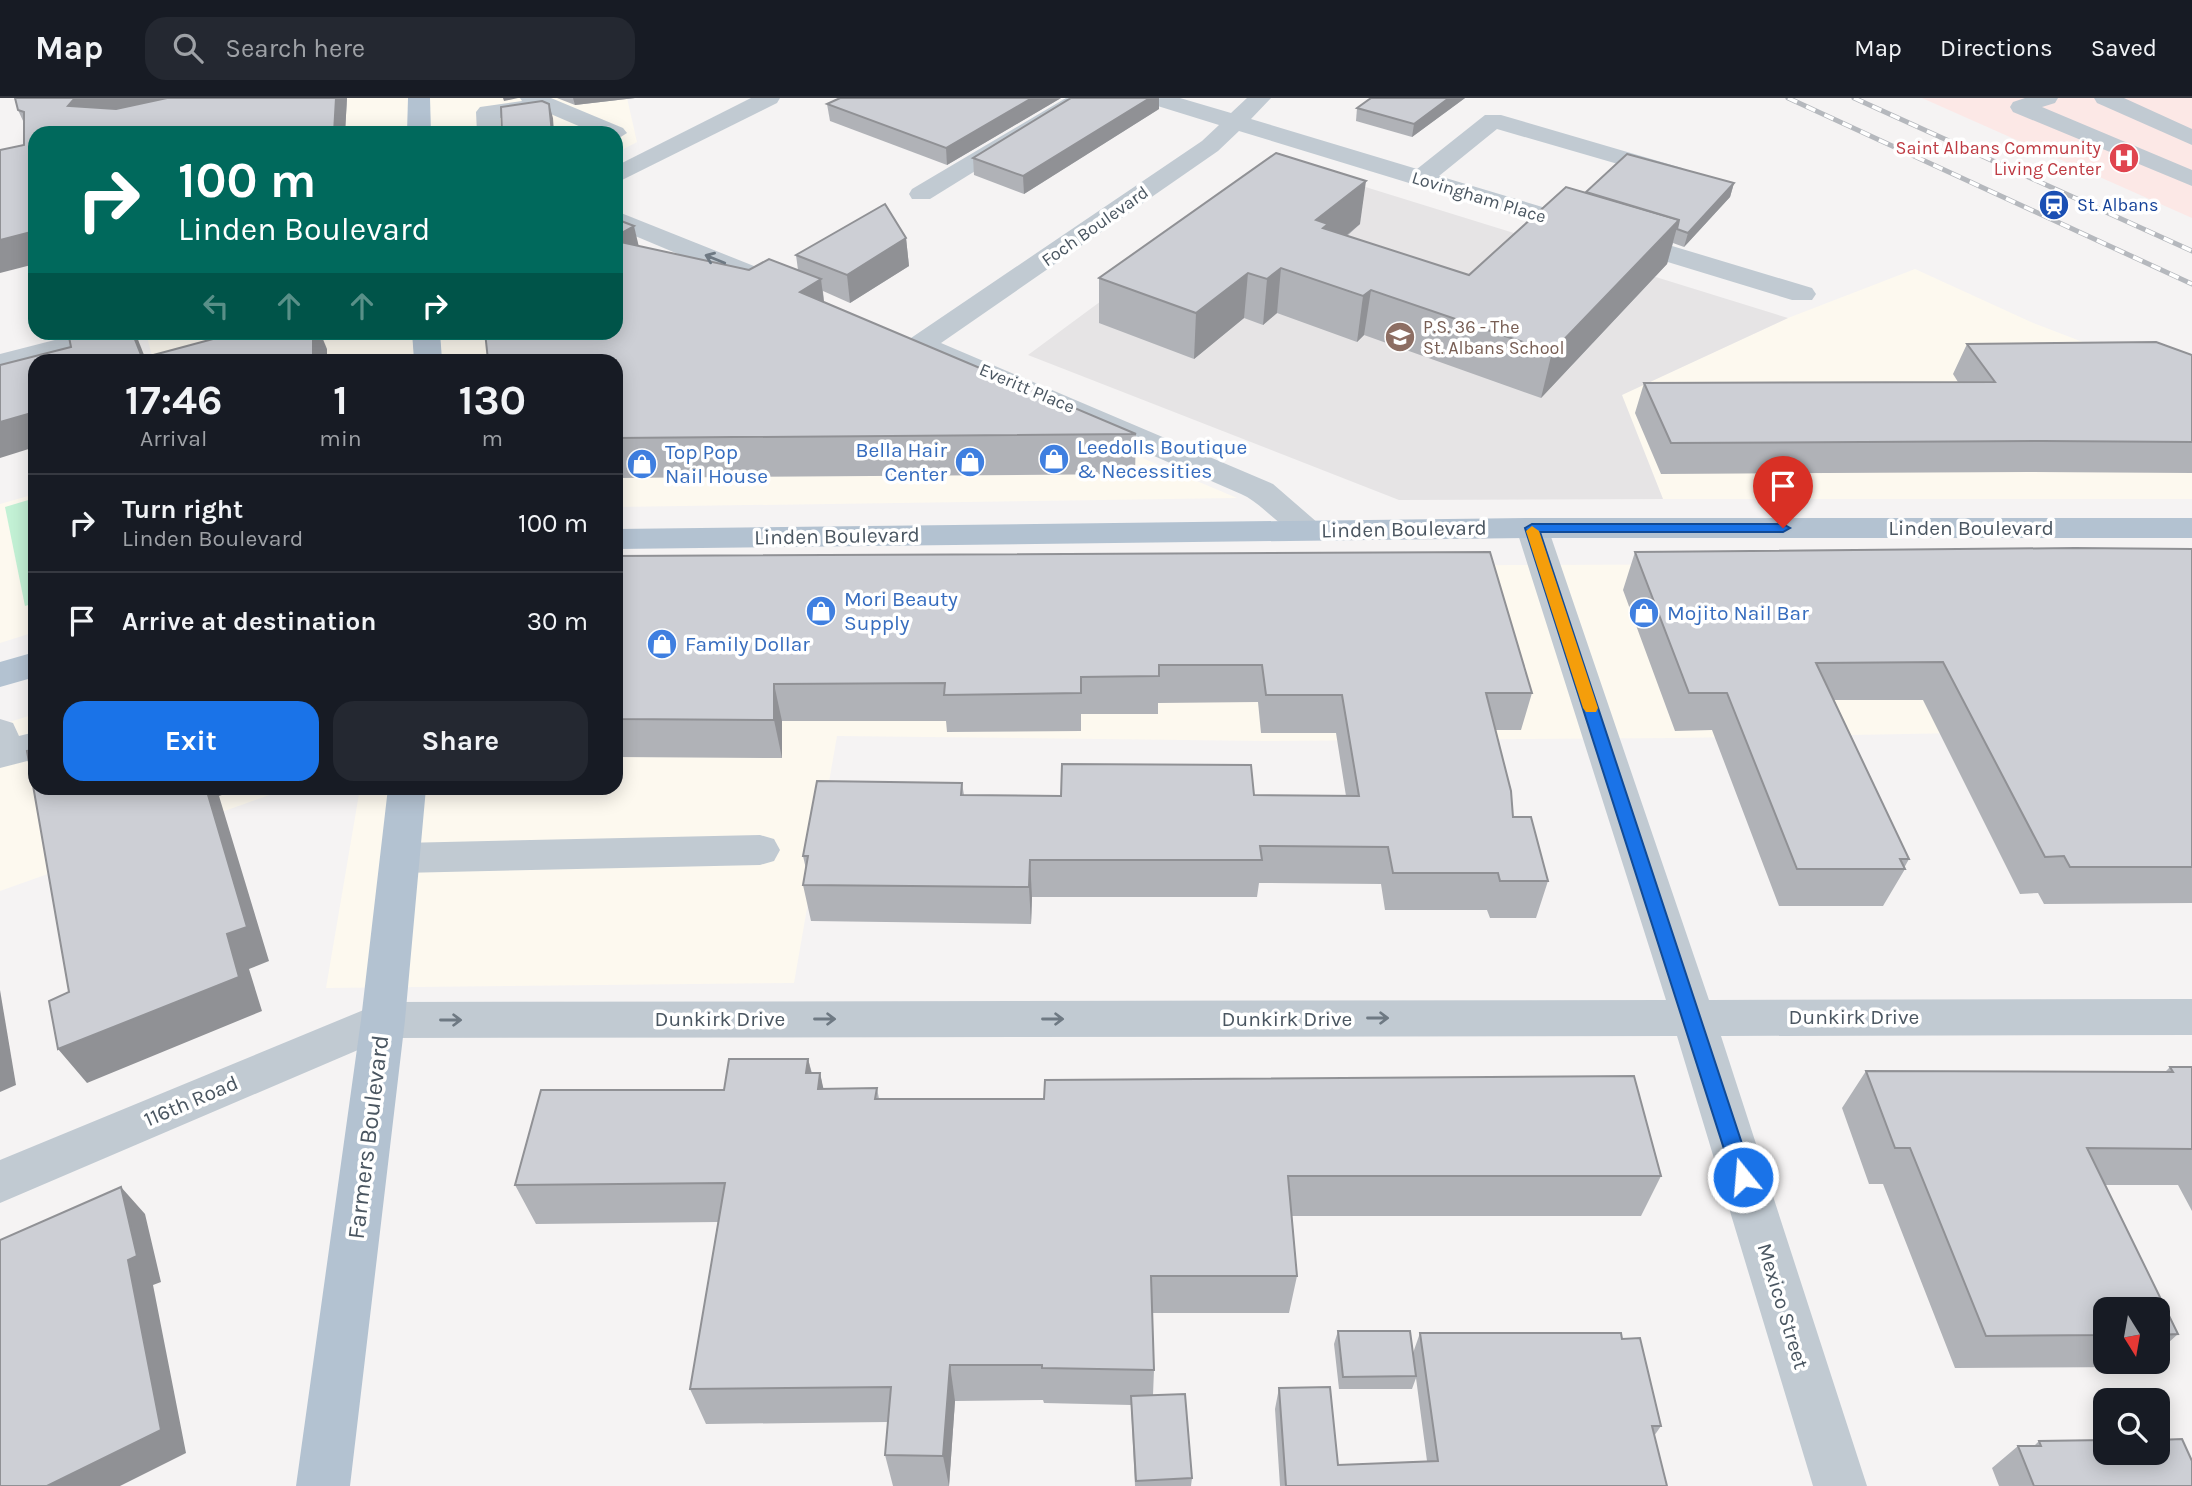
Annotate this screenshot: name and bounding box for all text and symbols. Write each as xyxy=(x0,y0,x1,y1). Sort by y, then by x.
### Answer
search box xyxy=(145,17,635,80)
text: Map xyxy=(35,29,103,67)
icon: search xyxy=(169,29,207,67)
text: Search here xyxy=(225,33,365,64)
text: Map xyxy=(1854,34,1902,62)
text: Directions xyxy=(1940,34,2053,62)
text: Saved xyxy=(2091,34,2157,62)
place label: Saint Albans Community Living Center xyxy=(1896,137,2102,180)
hospital icon: Saint Albans Community Living Center xyxy=(2107,141,2141,175)
text: 100 m xyxy=(178,152,316,209)
icon: right xyxy=(63,154,154,245)
street label: Lovingham Place xyxy=(1409,166,1549,228)
street label: Foch Boulevard xyxy=(1037,181,1153,271)
station icon: St. Albans xyxy=(2037,188,2071,222)
place label: St. Albans xyxy=(2077,194,2158,216)
text: Linden Boulevard xyxy=(178,211,430,248)
one-way arrow xyxy=(704,252,726,265)
icon: left xyxy=(197,287,235,325)
icon: ahead xyxy=(270,287,308,325)
icon: ahead xyxy=(343,287,381,325)
icon: right xyxy=(416,287,454,325)
place label: P.S. 36 - The St. Albans School xyxy=(1423,316,1564,359)
school or university icon: P.S. 36 - The St. Albans School xyxy=(1383,320,1417,354)
street label: Everitt Place xyxy=(976,358,1078,418)
text: 17:46 xyxy=(125,375,223,425)
text: 1 xyxy=(333,375,348,425)
text: 130 xyxy=(458,375,526,425)
text: Arrival xyxy=(140,425,207,452)
text: min xyxy=(319,425,362,452)
text: m xyxy=(482,425,503,452)
place label: Leedolls Boutique & Necessities xyxy=(1077,435,1247,483)
place label: Bella Hair Center xyxy=(855,438,947,486)
place label: Top Pop Nail House xyxy=(665,440,768,488)
shop icon: Leedolls Boutique & Necessities xyxy=(1037,442,1071,476)
shop icon: Bella Hair Center xyxy=(953,445,987,479)
shop icon: Top Pop Nail House xyxy=(625,447,659,481)
pin xyxy=(1753,456,1813,528)
icon: arrive xyxy=(1764,467,1802,505)
text: Turn right xyxy=(122,494,243,525)
icon: right xyxy=(63,504,101,542)
text: 100 m xyxy=(518,508,588,539)
street label: Linden Boulevard xyxy=(1321,516,1487,542)
street label: Linden Boulevard xyxy=(1888,516,2054,540)
street label: Linden Boulevard xyxy=(754,523,920,549)
text: Linden Boulevard xyxy=(122,525,303,552)
place label: Mori Beauty Supply xyxy=(844,587,958,635)
shop icon: Mori Beauty Supply xyxy=(804,594,838,628)
shop icon: Mojito Nail Bar xyxy=(1627,596,1661,630)
place label: Mojito Nail Bar xyxy=(1667,601,1809,625)
icon: arrive xyxy=(63,602,101,640)
text: Arrive at destination xyxy=(122,606,376,637)
text: 30 m xyxy=(527,606,588,637)
shop icon: Family Dollar xyxy=(645,627,679,661)
place label: Family Dollar xyxy=(685,632,810,656)
button: Exit xyxy=(63,701,319,781)
button: Share xyxy=(333,701,588,781)
street label: Dunkirk Drive xyxy=(1789,1005,1919,1029)
street label: Dunkirk Drive xyxy=(655,1007,785,1031)
street label: Dunkirk Drive xyxy=(1222,1007,1352,1031)
one-way arrow xyxy=(1367,1011,1390,1025)
one-way arrow xyxy=(814,1012,837,1026)
one-way arrow xyxy=(1041,1012,1064,1026)
one-way arrow xyxy=(439,1013,462,1027)
street label: Farmers Boulevard xyxy=(342,1033,394,1241)
street label: 116th Road xyxy=(140,1070,242,1132)
position arrow xyxy=(1706,1140,1780,1214)
street label: Mexico Street xyxy=(1752,1240,1814,1372)
north arrow xyxy=(2093,1297,2170,1374)
map controls xyxy=(2093,1297,2170,1465)
button: search xyxy=(2093,1388,2170,1465)

